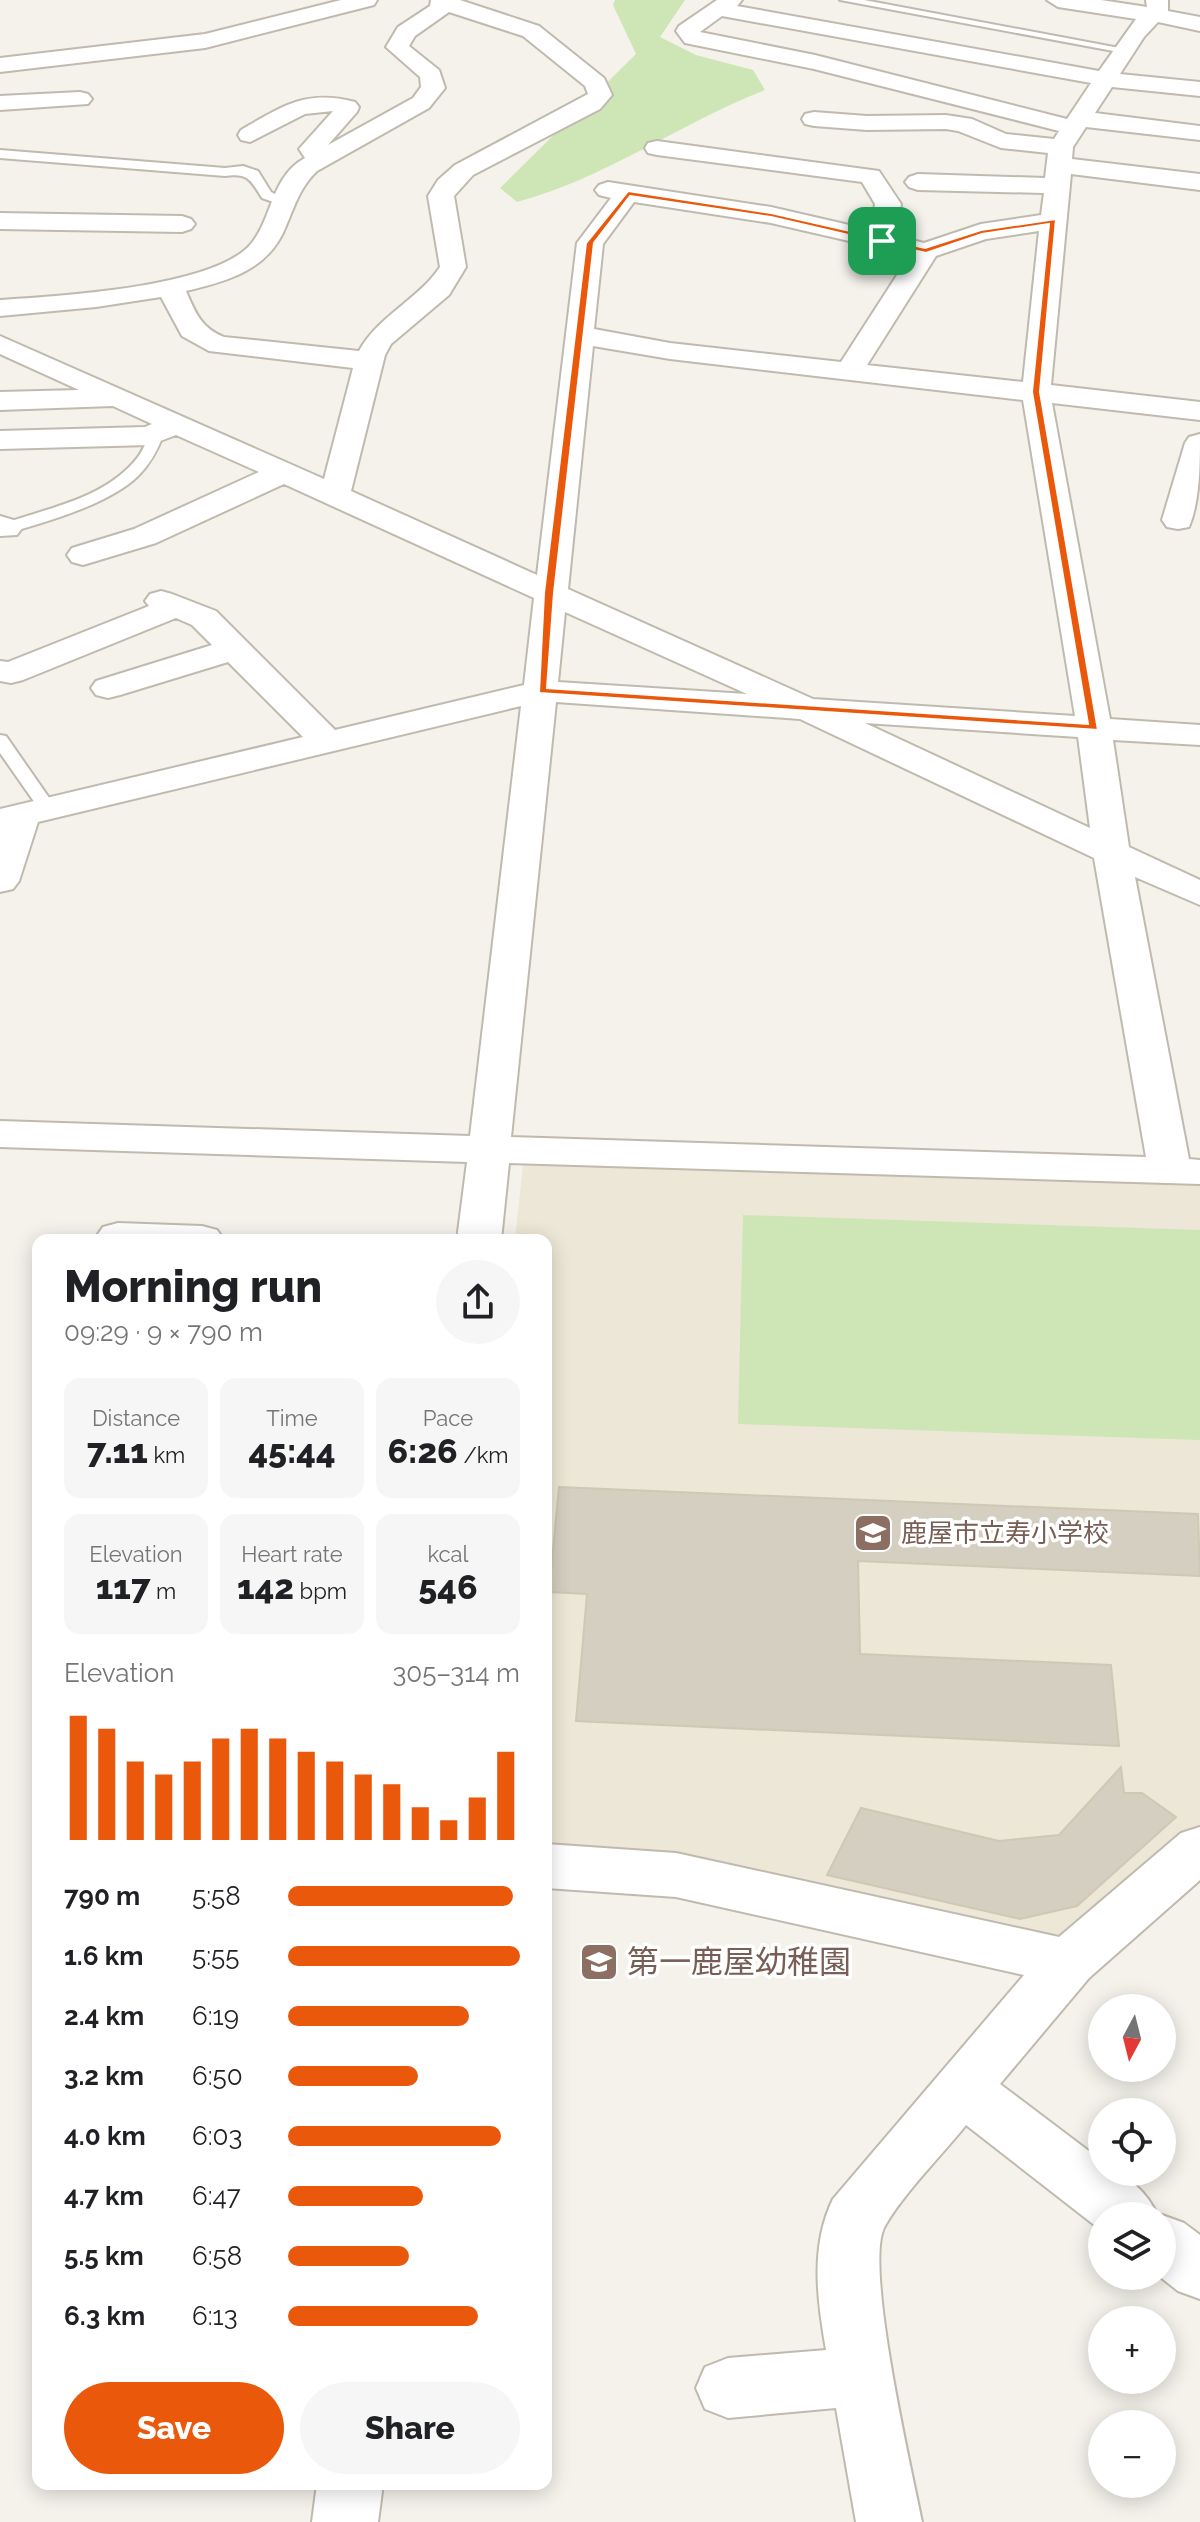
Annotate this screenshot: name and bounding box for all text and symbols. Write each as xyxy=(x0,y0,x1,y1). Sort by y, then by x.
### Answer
pin xyxy=(848,207,916,275)
icon: arrive xyxy=(860,219,904,263)
button: share xyxy=(436,1260,520,1344)
text: Morning run xyxy=(64,1261,322,1312)
text: 09:29 · 9 × 790 m xyxy=(64,1317,263,1347)
text: Distance xyxy=(92,1405,180,1431)
text: Time xyxy=(266,1405,318,1431)
text: Pace xyxy=(423,1405,473,1431)
text: 7.11 xyxy=(87,1431,148,1471)
text: 45:44 xyxy=(248,1431,336,1471)
text: 6:26 xyxy=(387,1431,458,1471)
text: km xyxy=(148,1442,185,1468)
text: /km xyxy=(458,1442,509,1468)
school or university icon: 鹿屋市立寿小学校 xyxy=(852,1512,894,1554)
place label: 鹿屋市立寿小学校 xyxy=(901,1518,1109,1548)
text: Elevation xyxy=(89,1541,183,1567)
text: Heart rate xyxy=(241,1541,343,1567)
text: kcal xyxy=(427,1541,469,1567)
text: 117 xyxy=(96,1567,150,1607)
text: 142 xyxy=(237,1567,294,1607)
text: 546 xyxy=(418,1567,478,1607)
text: m xyxy=(150,1578,176,1604)
text: bpm xyxy=(294,1578,347,1604)
text: Elevation xyxy=(64,1658,174,1688)
text: 305–314 m xyxy=(392,1658,520,1688)
text: 790 m xyxy=(64,1881,140,1911)
text: 5:58 xyxy=(192,1881,241,1911)
text: 1.6 km xyxy=(64,1941,143,1971)
text: 5:55 xyxy=(192,1941,239,1971)
school or university icon: 第一鹿屋幼稚園 xyxy=(578,1941,620,1983)
place label: 第一鹿屋幼稚園 xyxy=(627,1943,851,1980)
north arrow xyxy=(1088,1994,1176,2082)
map controls xyxy=(1088,1994,1176,2498)
text: 2.4 km xyxy=(64,2001,144,2031)
text: 6:19 xyxy=(192,2001,239,2031)
text: 3.2 km xyxy=(64,2061,144,2091)
text: 6:50 xyxy=(192,2061,243,2091)
button: locate xyxy=(1088,2098,1176,2186)
text: 4.0 km xyxy=(64,2121,146,2151)
text: 6:03 xyxy=(192,2121,242,2151)
text: 4.7 km xyxy=(64,2181,144,2211)
text: 6:47 xyxy=(192,2181,241,2211)
button: layers xyxy=(1088,2202,1176,2290)
text: 5.5 km xyxy=(64,2241,144,2271)
text: 6:58 xyxy=(192,2241,242,2271)
text: 6.3 km xyxy=(64,2301,145,2331)
text: 6:13 xyxy=(192,2301,238,2331)
button: + xyxy=(1088,2306,1176,2394)
button: Save xyxy=(64,2382,284,2474)
button: Share xyxy=(300,2382,520,2474)
button: − xyxy=(1088,2410,1176,2498)

